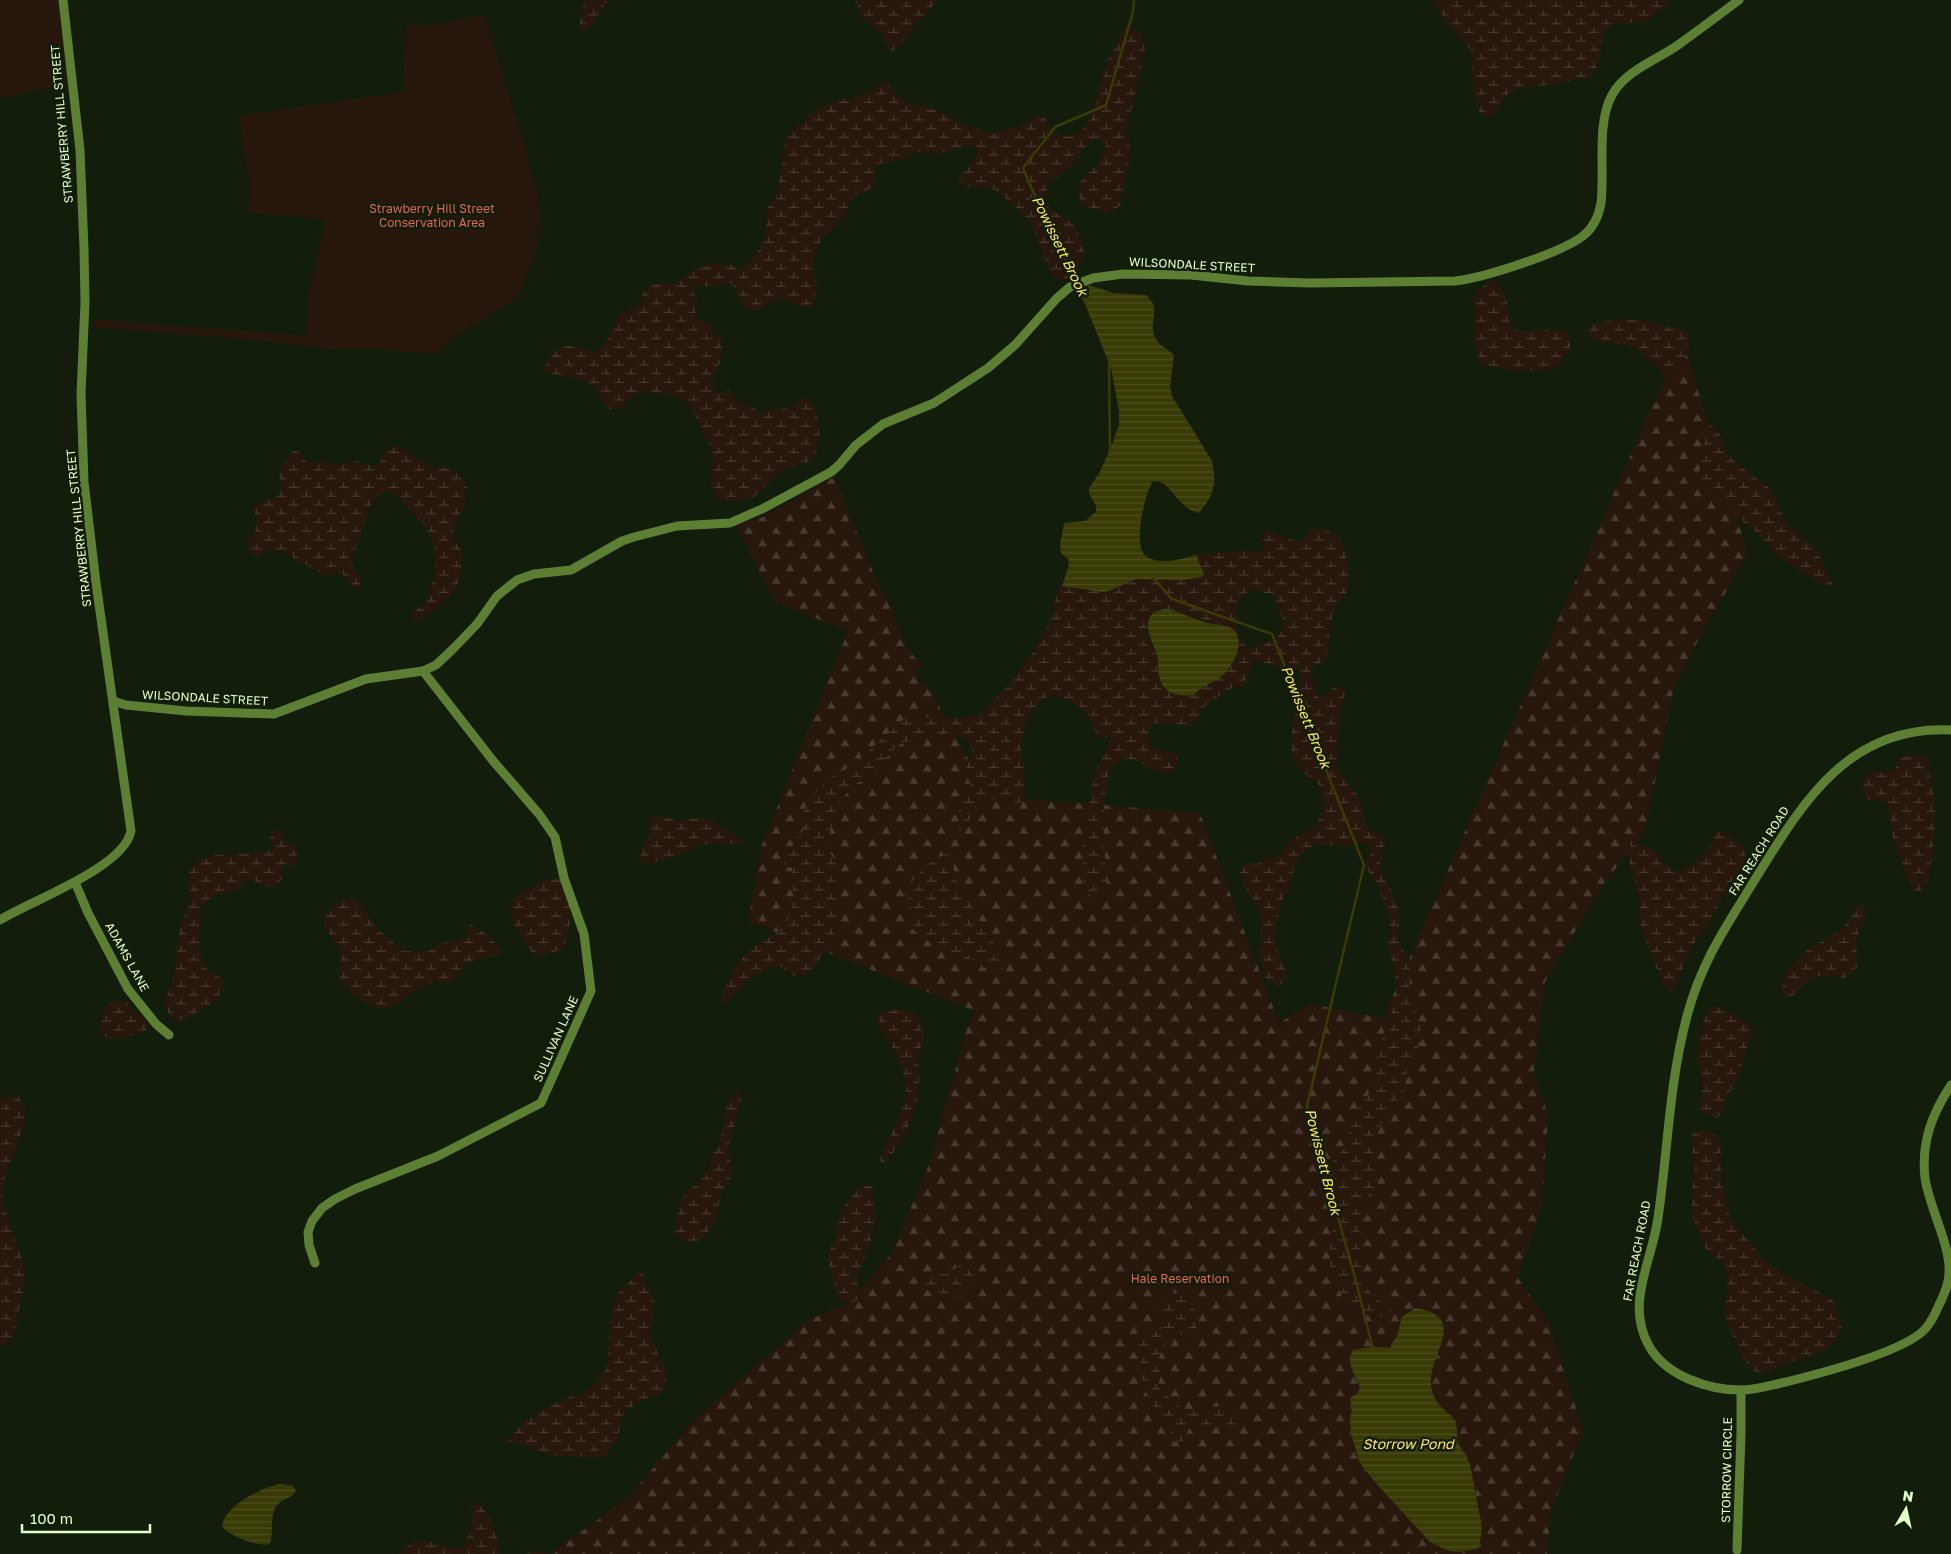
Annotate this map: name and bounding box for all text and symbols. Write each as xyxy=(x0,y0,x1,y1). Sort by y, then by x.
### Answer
street label: STRAWBERRY HILL STREET xyxy=(47,44,76,204)
water label: Powissett Brook xyxy=(1029,193,1093,301)
park label: Strawberry Hill Street Conservation Area xyxy=(369,201,495,230)
street label: WILSONDALE STREET xyxy=(1129,254,1256,275)
street label: STRAWBERRY HILL STREET xyxy=(63,448,94,608)
water label: Powissett Brook xyxy=(1278,663,1336,773)
street label: WILSONDALE STREET xyxy=(142,687,269,708)
street label: FAR REACH ROAD xyxy=(1725,803,1792,898)
street label: ADAMS LANE xyxy=(102,919,153,994)
street label: SULLIVAN LANE xyxy=(530,993,581,1084)
water label: Powissett Brook xyxy=(1302,1107,1345,1219)
street label: FAR REACH ROAD xyxy=(1619,1199,1654,1303)
park label: Hale Reservation xyxy=(1131,1271,1229,1286)
street label: STORROW CIRCLE xyxy=(1718,1417,1735,1523)
water label: Storrow Pond xyxy=(1362,1435,1455,1452)
north arrow xyxy=(1881,1484,1931,1534)
text: N xyxy=(1902,1486,1915,1505)
scale bar xyxy=(22,1502,150,1534)
text: 100 m xyxy=(30,1509,73,1527)

